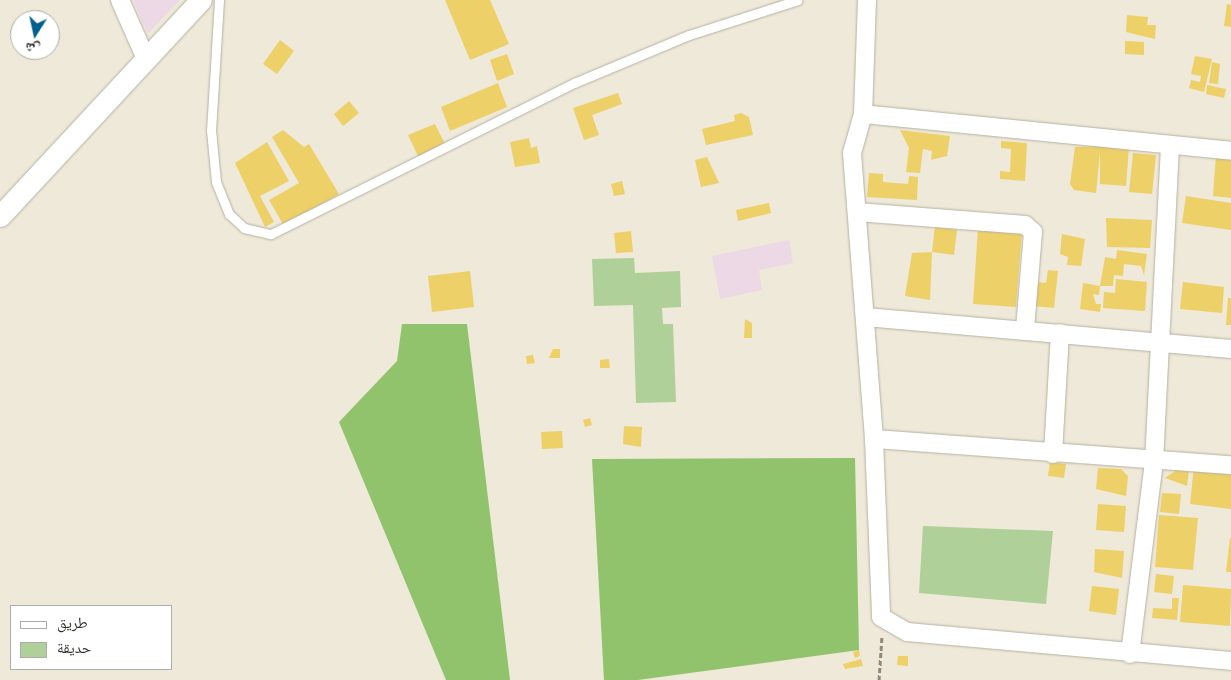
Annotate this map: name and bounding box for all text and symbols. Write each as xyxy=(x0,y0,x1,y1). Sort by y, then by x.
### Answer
north arrow xyxy=(10,10,60,60)
text: ش xyxy=(24,40,41,59)
legend xyxy=(10,605,172,670)
text: طريق xyxy=(57,613,88,631)
text: حديقة xyxy=(57,638,91,656)

